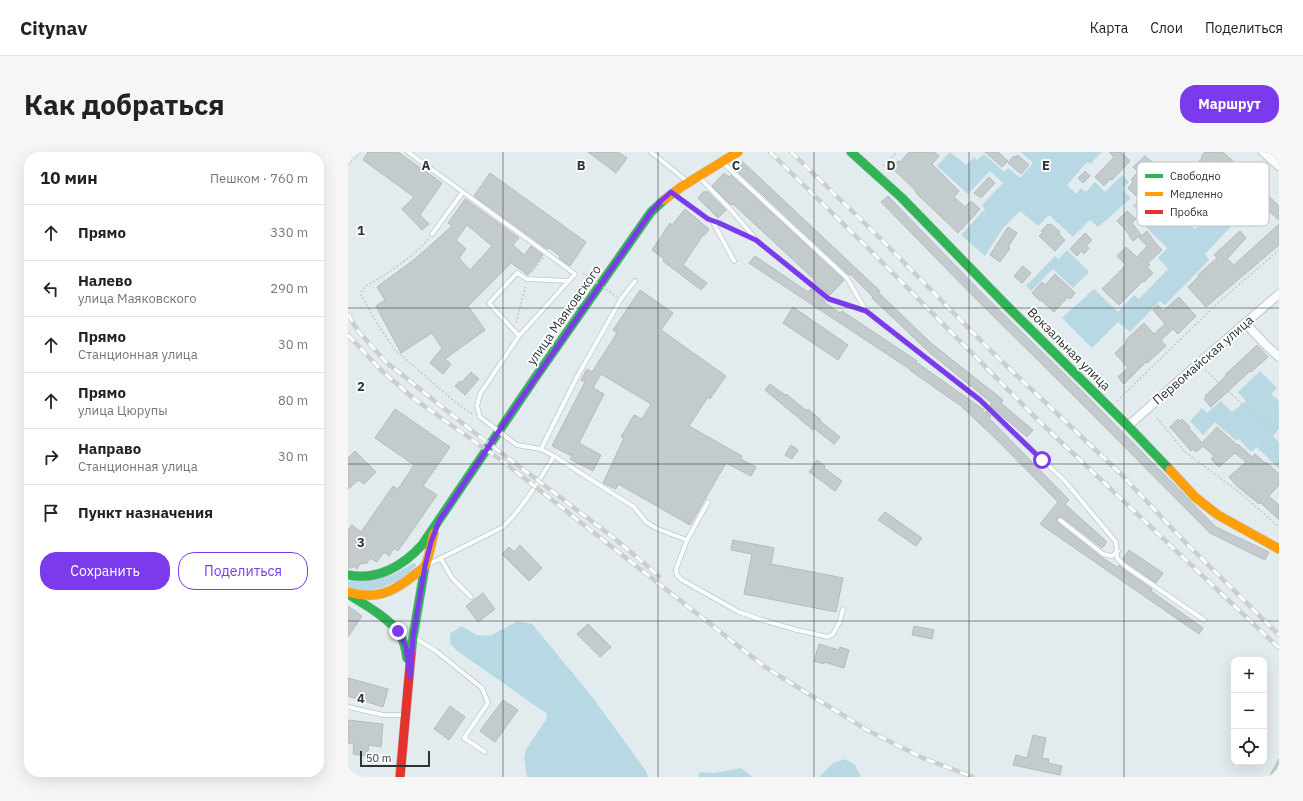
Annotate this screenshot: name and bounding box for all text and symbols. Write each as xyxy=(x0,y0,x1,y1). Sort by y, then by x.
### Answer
text: Citynav xyxy=(20,16,87,40)
text: Карта xyxy=(1090,19,1128,37)
text: Слои xyxy=(1150,19,1183,37)
text: Поделиться xyxy=(1205,19,1283,37)
button: Маршрут xyxy=(1180,85,1279,123)
text: Как добраться xyxy=(24,86,225,123)
text: A xyxy=(422,157,431,174)
text: B xyxy=(577,157,586,174)
text: C xyxy=(732,157,741,174)
text: D xyxy=(886,157,896,174)
text: E xyxy=(1042,157,1050,174)
legend xyxy=(1137,162,1269,226)
text: 10 мин xyxy=(40,167,98,189)
text: Свободно xyxy=(1170,169,1221,183)
text: Пешком · 760 m xyxy=(210,170,308,187)
text: Медленно xyxy=(1170,187,1223,201)
text: Пробка xyxy=(1170,205,1208,219)
icon: ahead xyxy=(40,222,62,244)
text: 1 xyxy=(357,222,365,239)
text: Прямо xyxy=(78,223,126,242)
text: 330 m xyxy=(270,224,308,241)
street label: улица Маяковского xyxy=(523,262,605,368)
text: Налево xyxy=(78,271,132,290)
icon: left xyxy=(40,278,62,300)
text: 290 m xyxy=(270,280,308,297)
text: улица Маяковского xyxy=(78,290,196,307)
street label: Вокзальная улица xyxy=(1024,304,1114,394)
street label: Первомайская улица xyxy=(1149,311,1257,409)
text: Прямо xyxy=(78,327,126,346)
icon: ahead xyxy=(40,334,62,356)
text: 30 m xyxy=(278,336,308,353)
text: Станционная улица xyxy=(78,346,198,363)
text: 2 xyxy=(357,378,365,395)
text: Прямо xyxy=(78,383,126,402)
icon: ahead xyxy=(40,390,62,412)
text: 80 m xyxy=(278,392,308,409)
text: улица Цюрупы xyxy=(78,402,168,419)
text: Направо xyxy=(78,439,141,458)
icon: right xyxy=(40,446,62,468)
text: 30 m xyxy=(278,448,308,465)
route start xyxy=(1033,451,1051,469)
text: Станционная улица xyxy=(78,458,198,475)
icon: arrive xyxy=(40,502,62,524)
text: Пункт назначения xyxy=(78,503,213,522)
text: 3 xyxy=(357,534,365,551)
button: Сохранить xyxy=(40,552,170,590)
button: Поделиться xyxy=(178,552,308,590)
route end xyxy=(389,622,407,640)
map controls xyxy=(1231,657,1267,765)
button: + xyxy=(1231,657,1267,693)
text: 4 xyxy=(357,690,365,707)
button: − xyxy=(1231,693,1267,729)
button: locate xyxy=(1231,729,1267,765)
scale bar xyxy=(360,749,430,768)
text: 50 m xyxy=(366,751,391,765)

